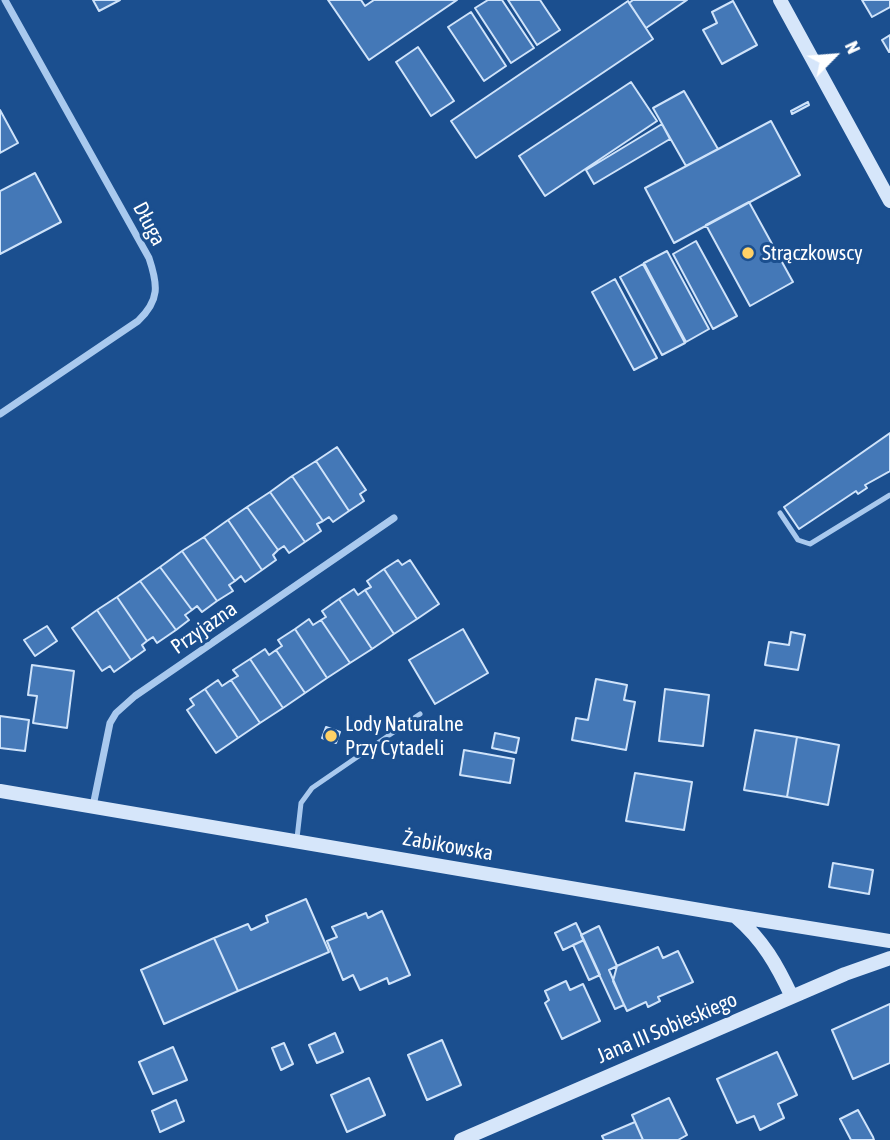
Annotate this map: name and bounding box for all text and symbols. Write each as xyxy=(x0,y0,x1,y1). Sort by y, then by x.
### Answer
north arrow xyxy=(799,21,869,91)
text: N xyxy=(841,37,865,57)
street label: Długa xyxy=(127,198,171,250)
place label: Strączkowscy xyxy=(762,240,863,266)
marker: Strączkowscy xyxy=(740,245,756,261)
street label: Przyjazna xyxy=(166,596,242,660)
place label: Lody Naturalne Przy Cytadeli xyxy=(345,711,464,761)
marker: Lody Naturalne Przy Cytadeli xyxy=(323,728,339,744)
street label: Żabikowska xyxy=(401,826,495,866)
street label: Jana III Sobieskiego xyxy=(593,987,741,1069)

